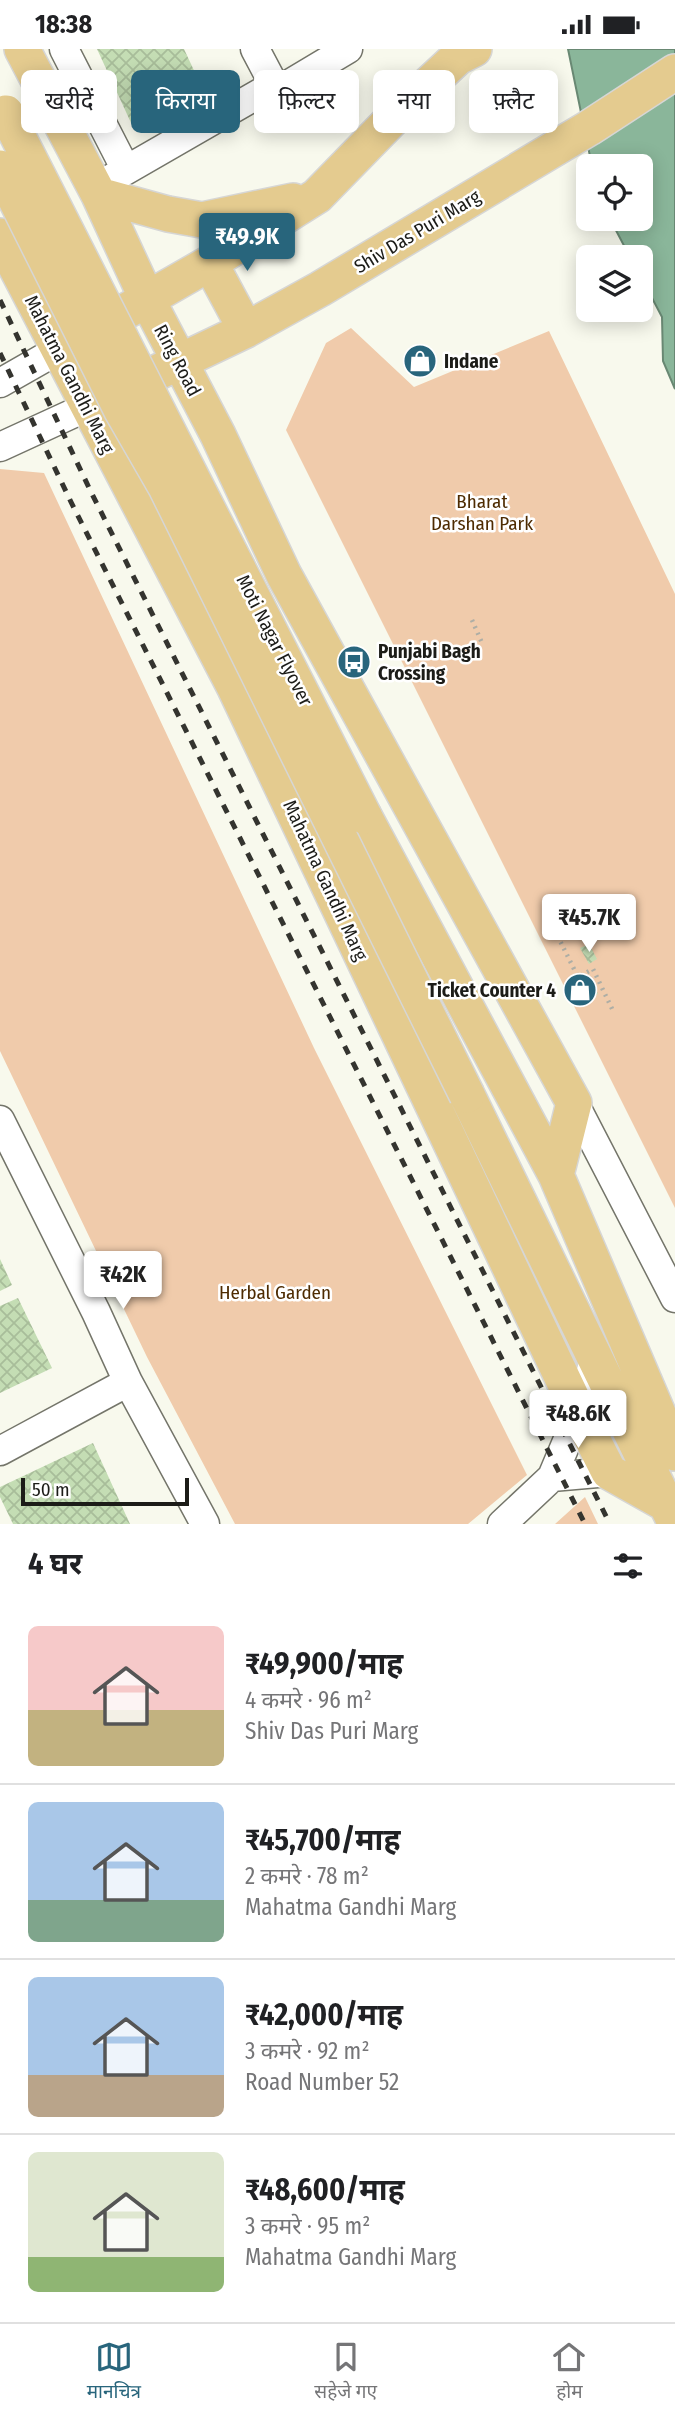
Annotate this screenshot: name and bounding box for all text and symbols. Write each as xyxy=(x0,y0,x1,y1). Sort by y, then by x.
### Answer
text: 18:38 xyxy=(35,9,92,40)
chip: खरीदें xyxy=(21,70,117,133)
chip: किराया xyxy=(131,70,240,133)
chip: फ़िल्टर xyxy=(254,70,359,133)
chip: नया xyxy=(373,70,455,133)
chip: फ़्लैट xyxy=(469,70,558,133)
map controls xyxy=(576,154,653,322)
button: locate xyxy=(576,154,653,231)
street label: Shiv Das Puri Marg xyxy=(350,185,485,278)
pin: ₹49.9K xyxy=(190,213,304,273)
text: ₹49.9K xyxy=(215,222,279,250)
button: layers xyxy=(576,245,653,322)
street label: Mahatma Gandhi Marg xyxy=(20,291,119,457)
street label: Ring Road xyxy=(149,320,206,400)
shop icon: Indane xyxy=(401,342,439,380)
place label: Indane xyxy=(444,350,499,373)
park label: Bharat Darshan Park xyxy=(431,490,533,535)
street label: Moti Nagar Flyover xyxy=(232,571,318,710)
place label: Punjabi Bagh Crossing xyxy=(378,640,481,685)
bus stop icon: Punjabi Bagh Crossing xyxy=(335,643,373,681)
street label: Mahatma Gandhi Marg xyxy=(278,796,373,964)
pin: ₹45.7K xyxy=(532,895,646,954)
text: ₹45.7K xyxy=(558,903,620,931)
shop icon: Ticket Counter 4 xyxy=(561,971,599,1009)
place label: Ticket Counter 4 xyxy=(428,979,556,1002)
pin: ₹42K xyxy=(82,1251,164,1311)
text: ₹42K xyxy=(100,1260,146,1288)
park label: Herbal Garden xyxy=(219,1281,331,1304)
pin: ₹48.6K xyxy=(521,1391,635,1450)
text: ₹48.6K xyxy=(545,1399,611,1427)
scale bar xyxy=(21,1475,189,1507)
text: 50 m xyxy=(32,1478,70,1501)
text: 4 घर xyxy=(28,1546,82,1582)
icon: filters xyxy=(609,1547,647,1585)
text: ₹49,900/माह xyxy=(245,1646,403,1682)
icon: home xyxy=(84,1654,168,1738)
text: 4 कमरे · 96 m² xyxy=(245,1686,372,1714)
text: Shiv Das Puri Marg xyxy=(245,1717,418,1745)
text: ₹45,700/माह xyxy=(245,1822,400,1858)
icon: home xyxy=(84,1830,168,1914)
text: 2 कमरे · 78 m² xyxy=(245,1862,369,1890)
text: Mahatma Gandhi Marg xyxy=(245,1893,456,1921)
text: ₹42,000/माह xyxy=(245,1997,403,2033)
icon: home xyxy=(84,2005,168,2089)
text: 3 कमरे · 92 m² xyxy=(245,2037,370,2065)
text: Road Number 52 xyxy=(245,2068,399,2096)
text: ₹48,600/माह xyxy=(245,2172,405,2208)
icon: home xyxy=(84,2180,168,2264)
text: 3 कमरे · 95 m² xyxy=(245,2212,370,2240)
text: Mahatma Gandhi Marg xyxy=(245,2243,456,2271)
tab: मानचित्र xyxy=(87,2338,141,2406)
tab: सहेजे गए xyxy=(314,2338,377,2406)
tab: होम xyxy=(550,2338,588,2406)

